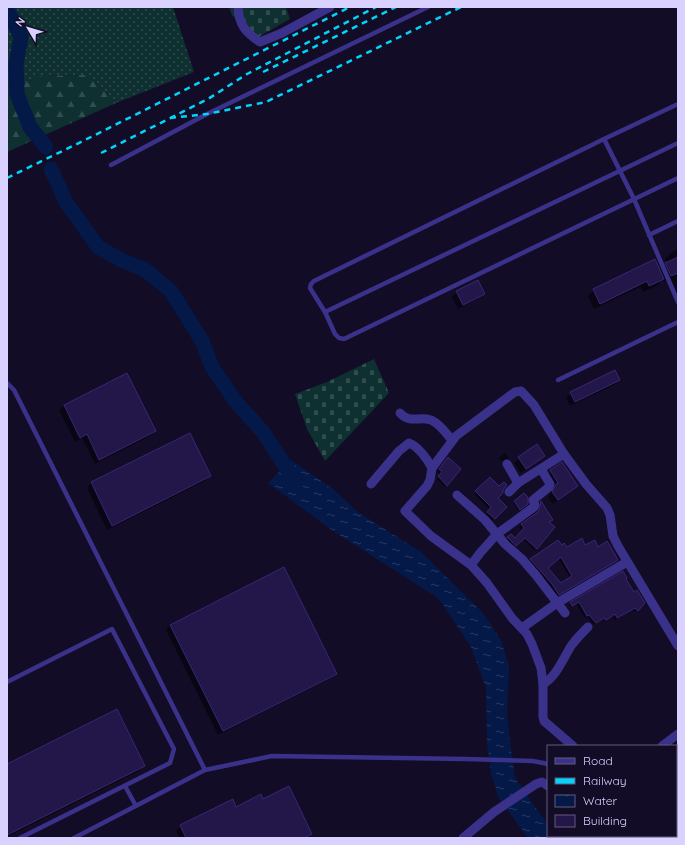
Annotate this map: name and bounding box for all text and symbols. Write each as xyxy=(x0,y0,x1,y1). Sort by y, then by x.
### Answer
north arrow xyxy=(8,8,48,48)
text: N xyxy=(12,14,28,29)
legend xyxy=(547,745,677,837)
text: Road xyxy=(583,753,613,768)
text: Railway xyxy=(583,773,627,788)
text: Water xyxy=(583,793,618,808)
text: Building xyxy=(583,813,627,828)

